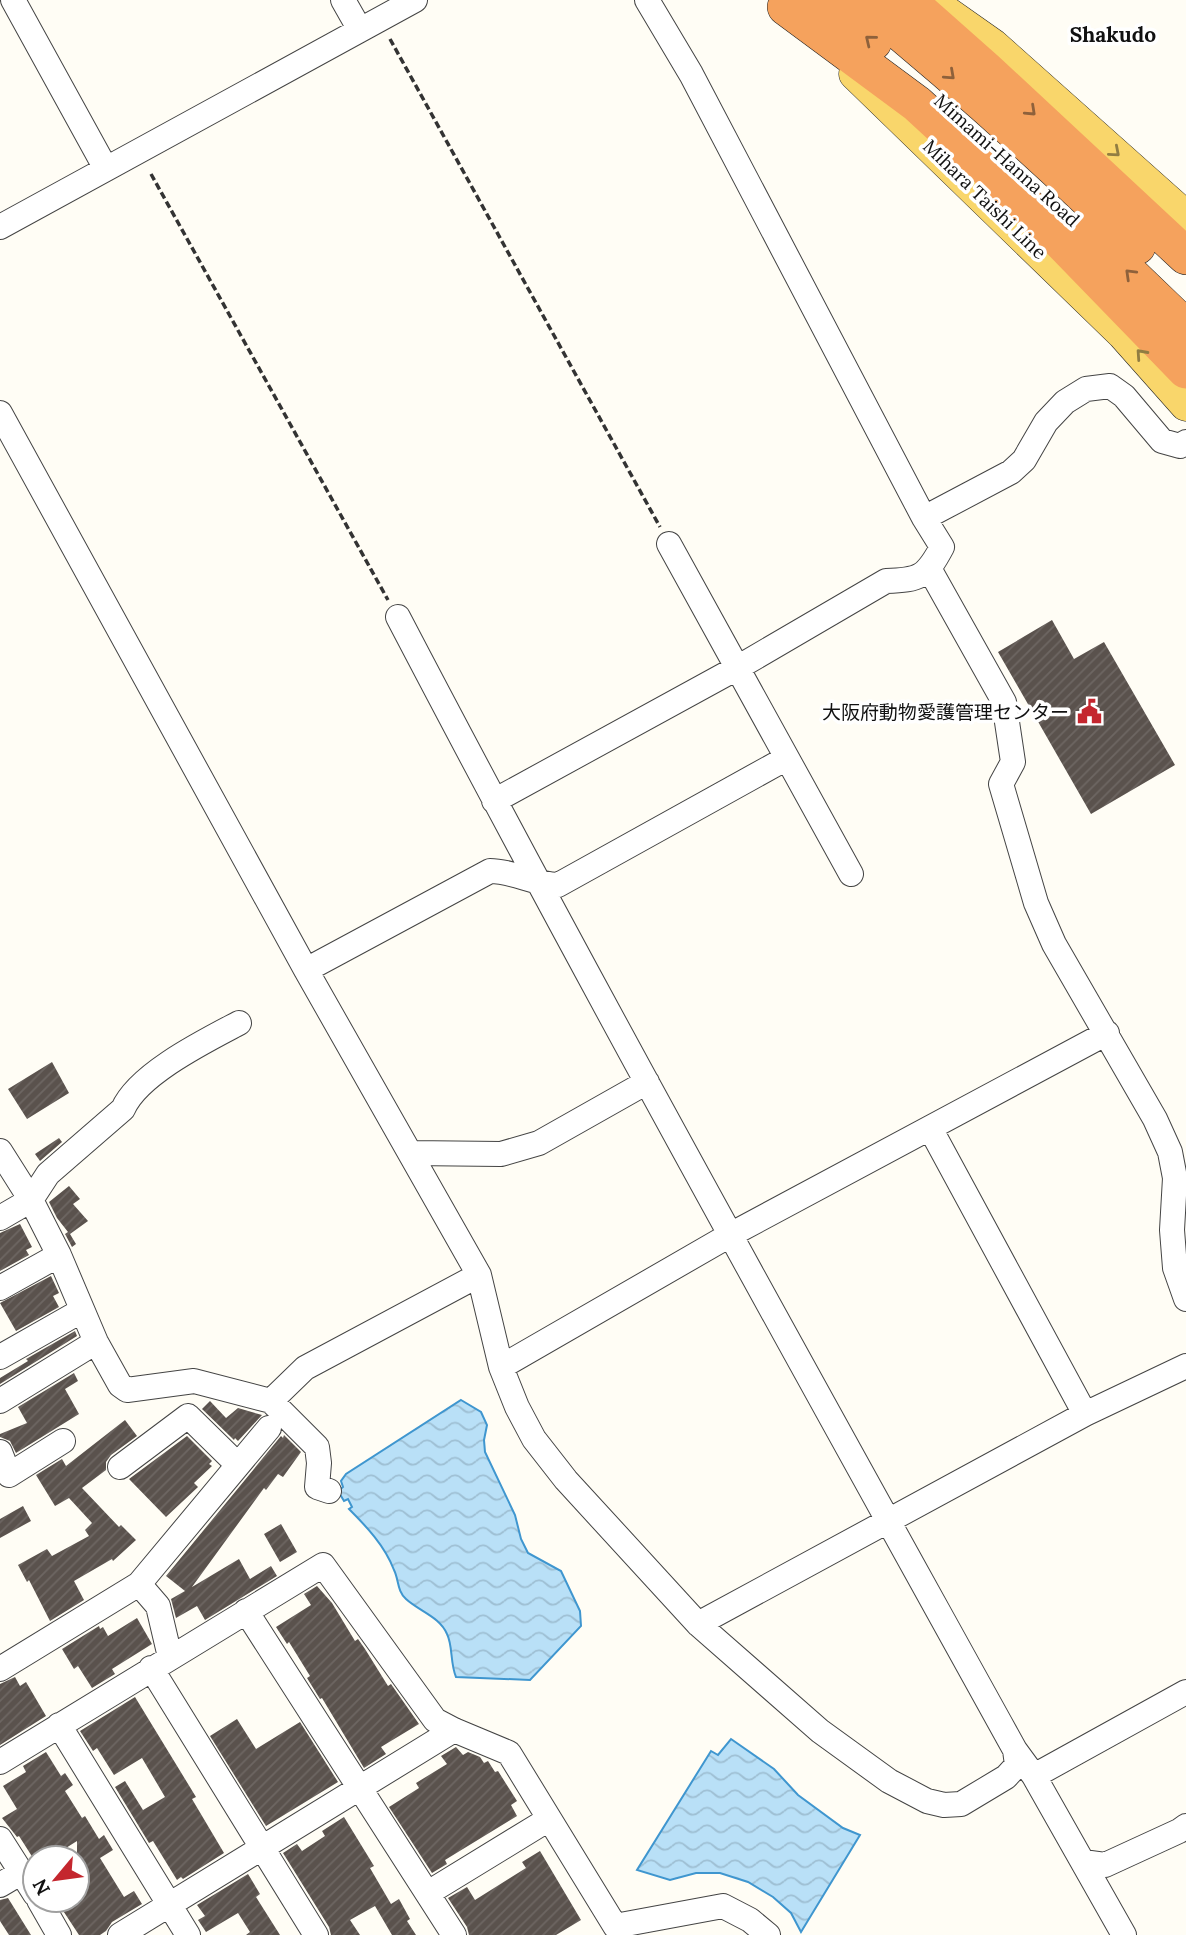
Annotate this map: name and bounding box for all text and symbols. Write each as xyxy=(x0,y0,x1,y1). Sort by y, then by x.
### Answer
district label: Shakudo xyxy=(1070,21,1156,48)
one-way arrow xyxy=(866,35,878,48)
one-way arrow xyxy=(942,67,955,80)
street label: Mimami-Hanna Road xyxy=(929,88,1085,232)
one-way arrow xyxy=(1023,103,1036,116)
street label: Mihara Taishi Line xyxy=(918,134,1052,264)
one-way arrow xyxy=(1107,144,1120,156)
one-way arrow xyxy=(1125,270,1138,282)
one-way arrow xyxy=(1137,349,1149,362)
public building icon: 大阪府動物愛護管理センター xyxy=(1075,698,1103,726)
place label: 大阪府動物愛護管理センター xyxy=(822,700,1069,724)
north arrow xyxy=(21,1844,91,1914)
text: N xyxy=(27,1875,55,1899)

